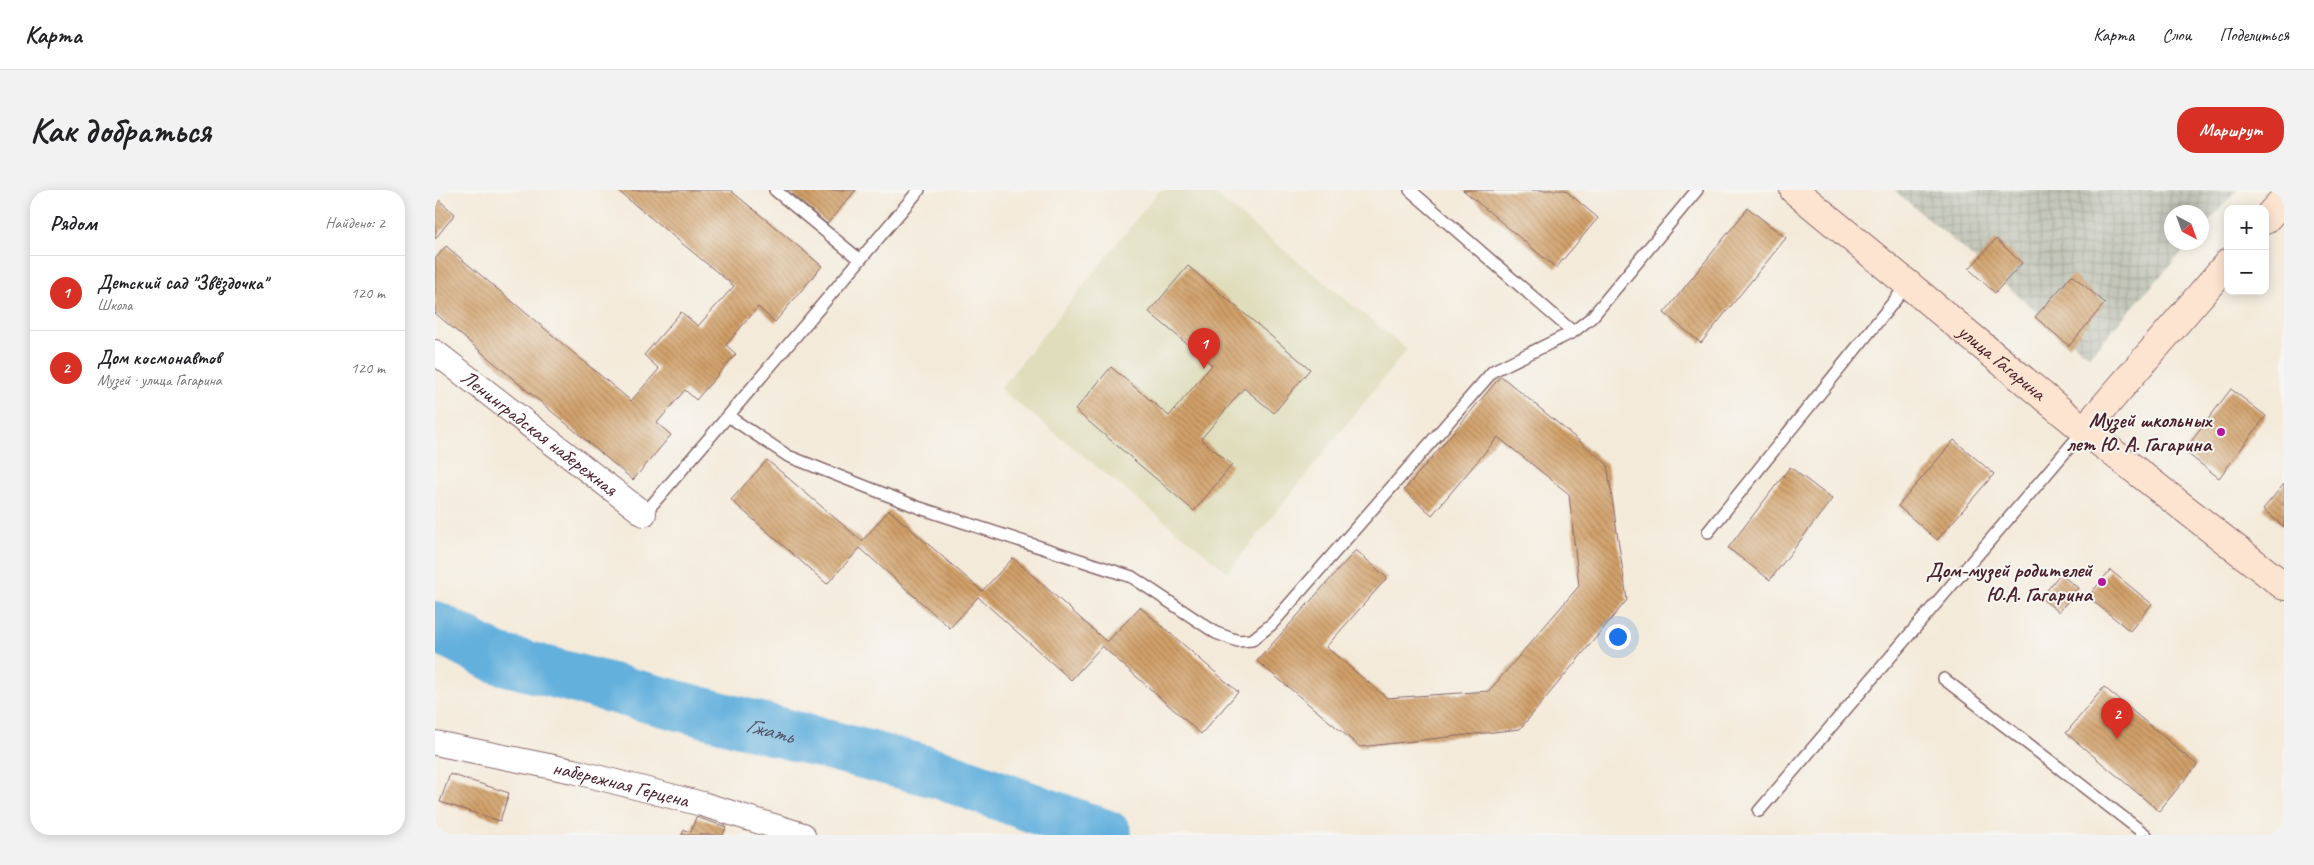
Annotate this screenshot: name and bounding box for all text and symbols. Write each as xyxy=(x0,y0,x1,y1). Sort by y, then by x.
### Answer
text: Карта xyxy=(25,20,82,50)
text: Карта xyxy=(2093,24,2134,46)
text: Слои xyxy=(2162,24,2191,46)
text: Поделиться xyxy=(2219,24,2289,46)
button: Маршрут xyxy=(2177,107,2284,153)
text: Как добраться xyxy=(30,108,211,153)
north arrow xyxy=(2164,205,2209,250)
map controls xyxy=(2224,205,2269,295)
button: + xyxy=(2224,205,2269,250)
text: Рядом xyxy=(50,210,97,236)
text: Найдено: 2 xyxy=(325,213,385,233)
button: − xyxy=(2224,250,2269,295)
text: Детский сад "Звёздочка" xyxy=(97,271,267,295)
text: 1 xyxy=(62,283,70,303)
text: 120 m xyxy=(351,283,385,303)
text: Школа xyxy=(97,295,132,315)
street label: улица Гагарина xyxy=(1951,317,2053,407)
pin: 1 xyxy=(1188,328,1220,369)
text: Дом космонавтов xyxy=(97,346,221,370)
text: 2 xyxy=(62,358,70,378)
text: 120 m xyxy=(351,358,385,378)
street label: Ленинградская набережная xyxy=(456,364,624,503)
text: Музей · улица Гагарина xyxy=(97,370,222,390)
place label: Музей школьных лет Ю. А. Гагарина xyxy=(2066,407,2213,457)
marker: Музей школьных лет Ю. А. Гагарина xyxy=(2215,426,2227,438)
place label: Дом-музей родителей Ю.А. Гагарина xyxy=(1926,557,2094,607)
marker: Дом-музей родителей Ю.А. Гагарина xyxy=(2096,576,2108,588)
your location xyxy=(1605,624,1631,650)
pin: 2 xyxy=(2101,698,2133,739)
water label: Гжать xyxy=(743,711,798,751)
street label: набережная Герцена xyxy=(550,754,693,813)

